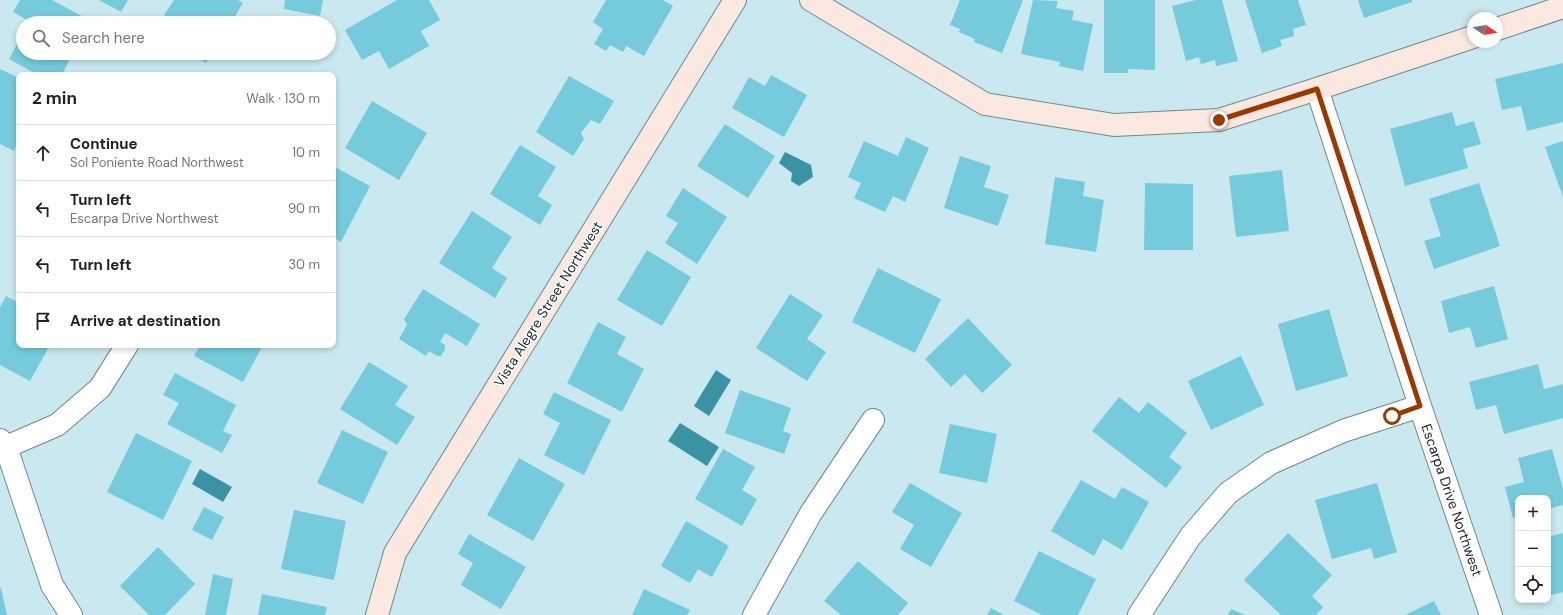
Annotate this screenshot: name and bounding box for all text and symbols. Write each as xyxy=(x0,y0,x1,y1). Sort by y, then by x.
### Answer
north arrow xyxy=(1467,12,1503,48)
search box xyxy=(16,16,336,60)
icon: search xyxy=(30,27,52,49)
text: Search here xyxy=(62,28,145,48)
text: 2 min xyxy=(32,87,77,109)
text: Walk · 130 m xyxy=(246,90,320,107)
route end xyxy=(1210,111,1228,129)
text: Continue xyxy=(70,134,138,154)
icon: ahead xyxy=(32,142,54,164)
text: 10 m xyxy=(292,144,320,161)
text: Sol Poniente Road Northwest xyxy=(70,154,244,171)
text: Turn left xyxy=(70,190,131,210)
icon: left xyxy=(32,198,54,220)
text: 90 m xyxy=(288,200,320,217)
text: Escarpa Drive Northwest xyxy=(70,210,219,227)
street label: Vista Alegre Street Northwest xyxy=(490,218,606,390)
icon: left xyxy=(32,254,54,276)
text: Turn left xyxy=(70,255,131,275)
text: 30 m xyxy=(288,256,320,273)
icon: arrive xyxy=(32,310,54,332)
text: Arrive at destination xyxy=(70,311,221,331)
route start xyxy=(1383,407,1401,425)
street label: Escarpa Drive Northwest xyxy=(1417,421,1487,579)
map controls xyxy=(1515,495,1551,603)
button: + xyxy=(1515,495,1551,531)
button: − xyxy=(1515,531,1551,567)
button: locate xyxy=(1515,567,1551,603)

